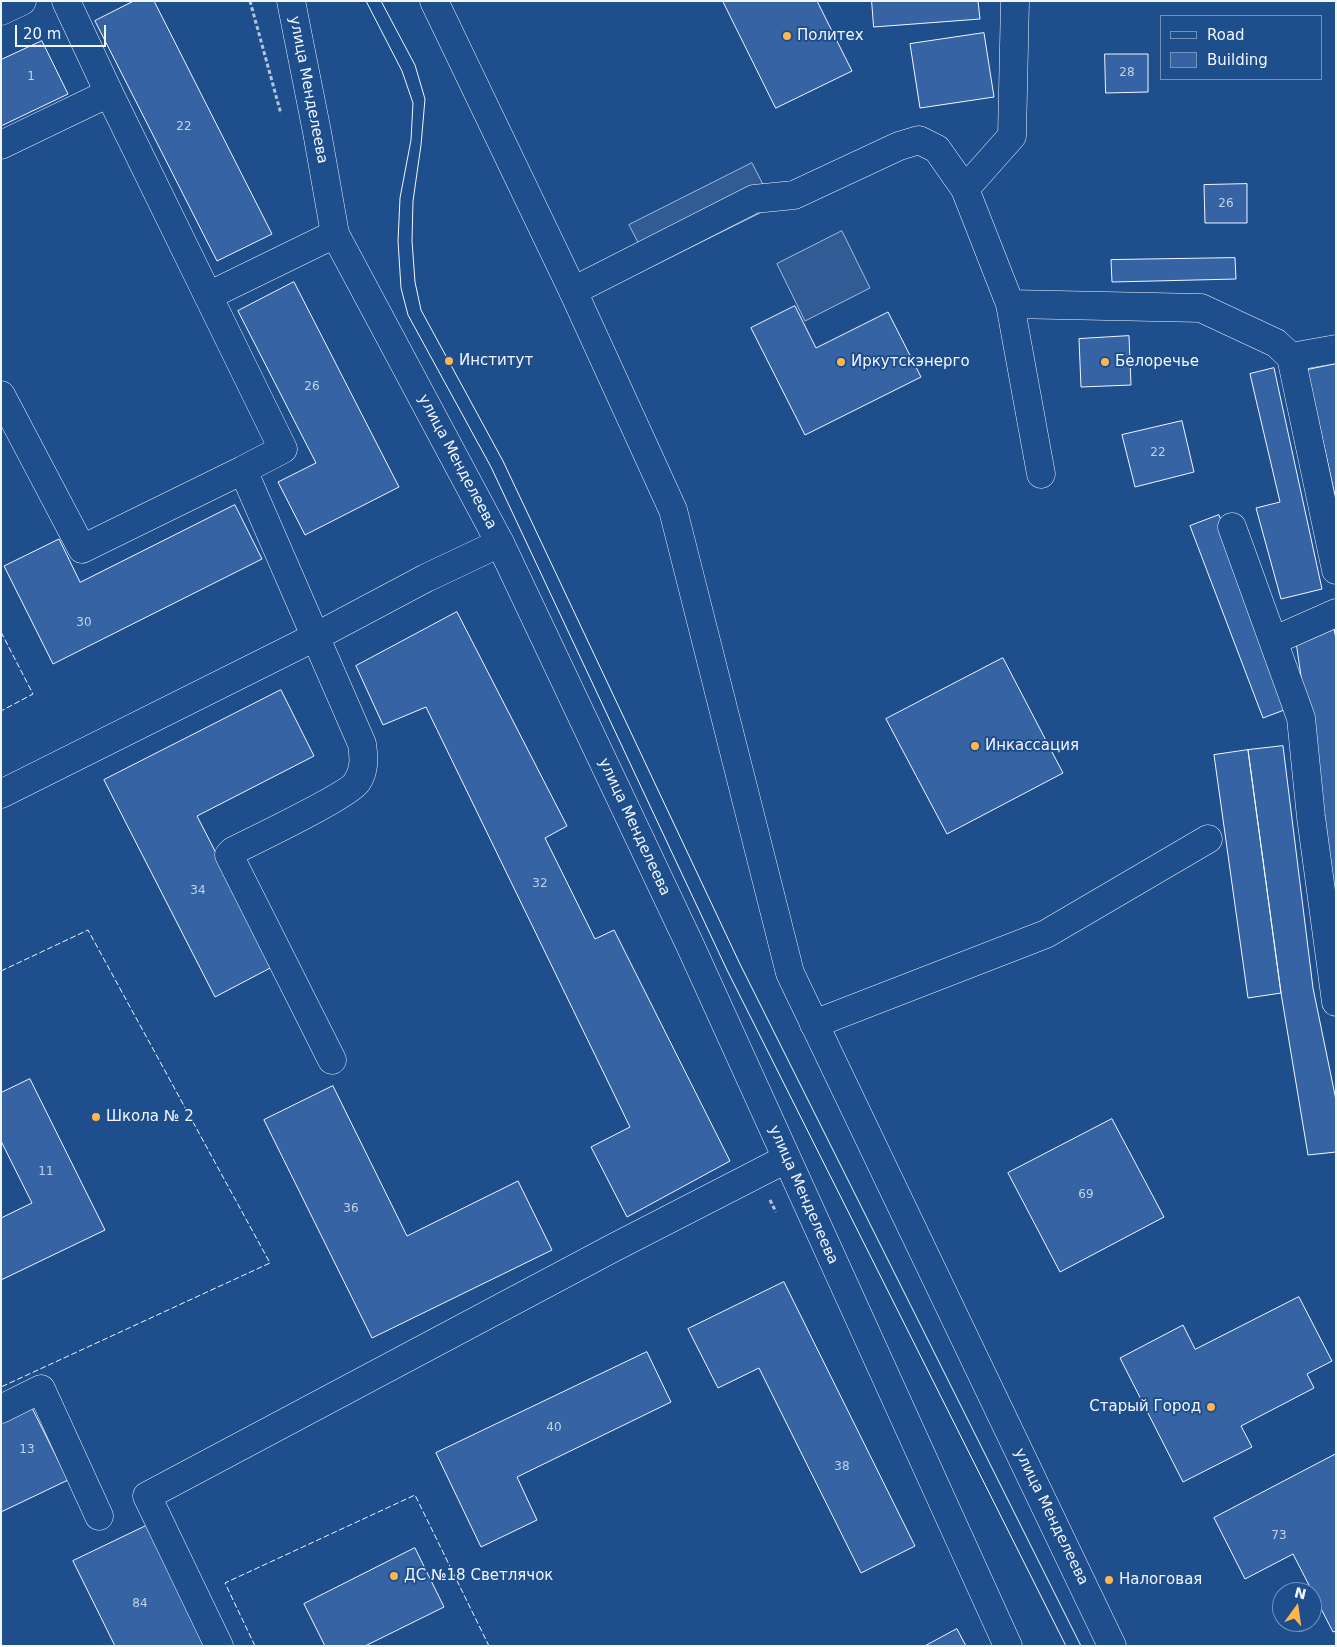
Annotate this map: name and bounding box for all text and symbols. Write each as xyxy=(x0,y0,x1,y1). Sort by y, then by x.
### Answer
scale bar xyxy=(18,15,109,47)
street label: улица Менделеева xyxy=(285,15,331,165)
legend xyxy=(1160,15,1322,80)
text: 20 m xyxy=(23,25,61,43)
text: Road xyxy=(1207,26,1245,44)
place label: Политех xyxy=(797,27,864,45)
marker: Политех xyxy=(781,30,793,42)
text: Building xyxy=(1207,51,1268,69)
house number: 28 xyxy=(1119,66,1135,80)
house number: 1 xyxy=(27,70,35,84)
house number: 22 xyxy=(176,120,192,134)
house number: 26 xyxy=(1218,197,1234,211)
place label: Институт xyxy=(459,352,533,370)
place label: Иркутскэнерго xyxy=(851,353,970,371)
place label: Белоречье xyxy=(1115,353,1199,371)
marker: Институт xyxy=(443,355,455,367)
marker: Иркутскэнерго xyxy=(835,356,847,368)
marker: Белоречье xyxy=(1099,356,1111,368)
house number: 26 xyxy=(304,380,320,394)
street label: улица Менделеева xyxy=(414,392,500,532)
house number: 22 xyxy=(1150,446,1166,460)
house number: 30 xyxy=(76,616,92,630)
place label: Инкассация xyxy=(985,737,1079,755)
marker: Инкассация xyxy=(969,740,981,752)
street label: улица Менделеева xyxy=(594,755,674,899)
house number: 32 xyxy=(532,877,548,891)
house number: 34 xyxy=(190,884,206,898)
place label: Школа № 2 xyxy=(106,1108,194,1126)
marker: Школа № 2 xyxy=(90,1111,102,1123)
street label: улица Менделеева xyxy=(764,1123,842,1267)
house number: 11 xyxy=(38,1165,54,1179)
house number: 69 xyxy=(1078,1188,1094,1202)
house number: 36 xyxy=(343,1202,359,1216)
place label: Старый Город xyxy=(1089,1398,1201,1416)
marker: Старый Город xyxy=(1205,1401,1217,1413)
house number: 40 xyxy=(546,1421,562,1435)
house number: 13 xyxy=(19,1443,35,1457)
street label: улица Менделеева xyxy=(1010,1446,1092,1588)
house number: 38 xyxy=(834,1460,850,1474)
house number: 73 xyxy=(1271,1529,1287,1543)
place label: ДС №18 Светлячок xyxy=(404,1567,553,1585)
marker: ДС №18 Светлячок xyxy=(388,1570,400,1582)
place label: Налоговая xyxy=(1119,1571,1202,1589)
marker: Налоговая xyxy=(1103,1574,1115,1586)
north arrow xyxy=(1272,1582,1322,1632)
text: N xyxy=(1293,1584,1308,1603)
house number: 84 xyxy=(132,1597,148,1611)

